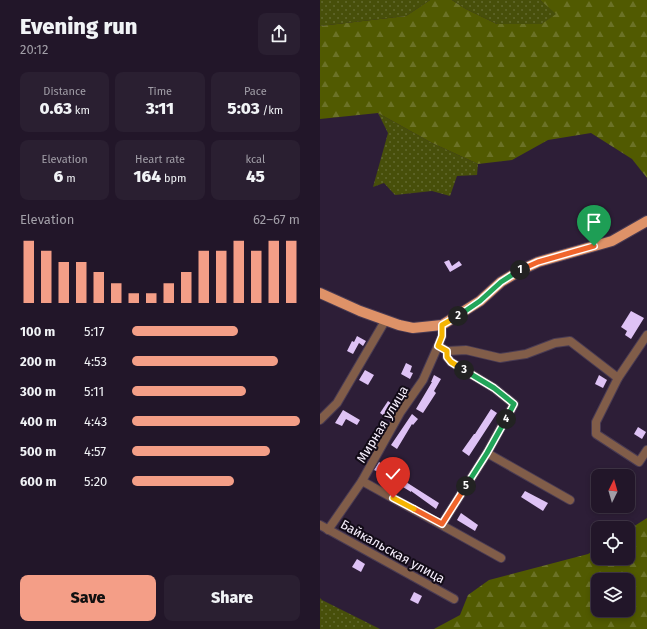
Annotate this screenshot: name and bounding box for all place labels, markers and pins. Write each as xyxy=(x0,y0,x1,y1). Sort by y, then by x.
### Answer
pin xyxy=(577,205,611,246)
pin: 1 xyxy=(510,260,530,280)
pin: 2 xyxy=(448,306,468,326)
pin: 3 xyxy=(454,360,474,380)
pin: 4 xyxy=(496,409,516,429)
pin xyxy=(376,457,410,498)
pin: 5 xyxy=(456,476,476,496)

